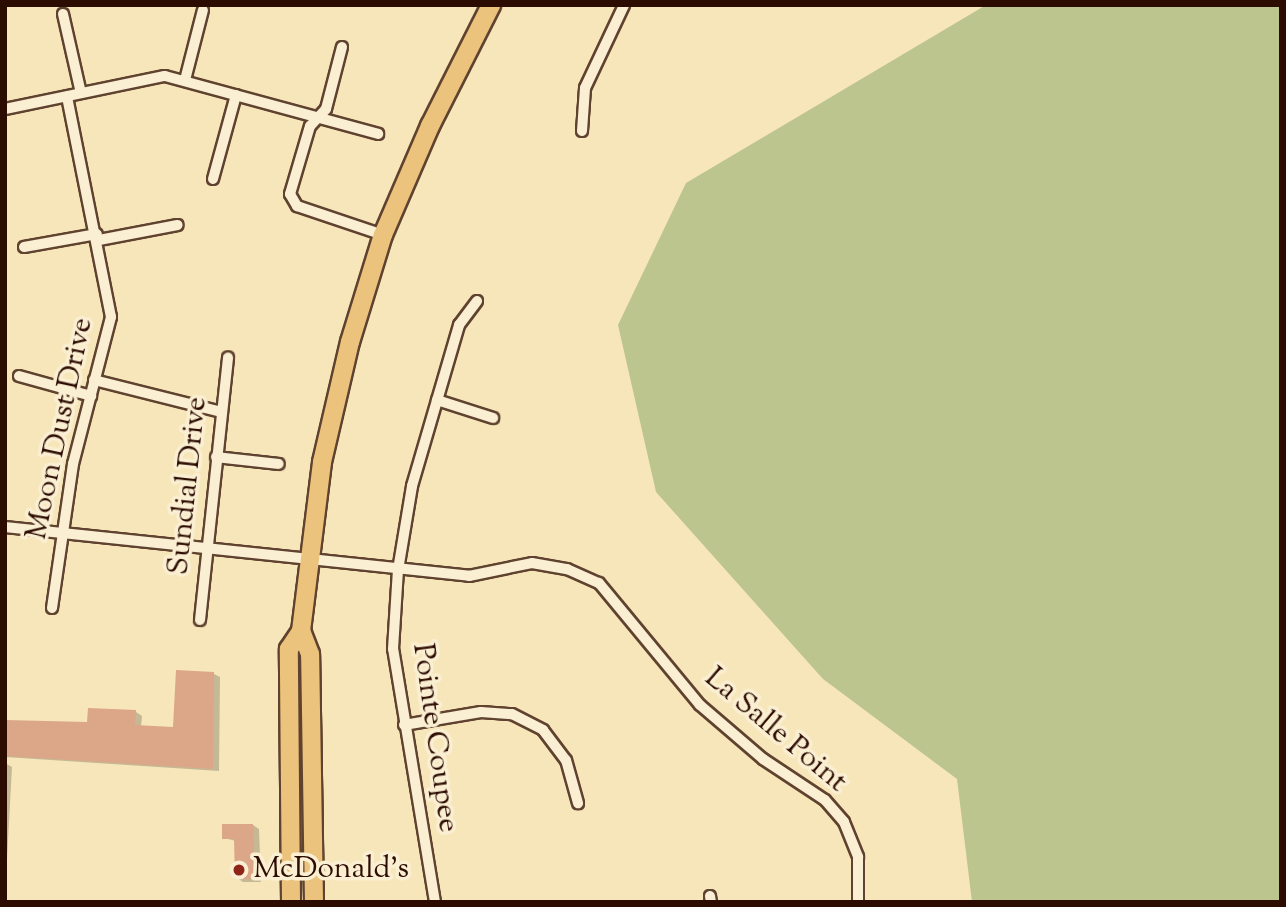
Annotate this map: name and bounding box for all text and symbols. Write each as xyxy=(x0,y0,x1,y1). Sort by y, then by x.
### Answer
street label: Moon Dust Drive xyxy=(20,315,102,543)
street label: Sundial Drive xyxy=(162,395,216,577)
street label: Pointe Coupee xyxy=(403,641,465,835)
street label: La Salle Point xyxy=(696,661,854,801)
place label: McDonald's xyxy=(253,852,409,888)
marker: McDonald's xyxy=(231,862,247,878)

